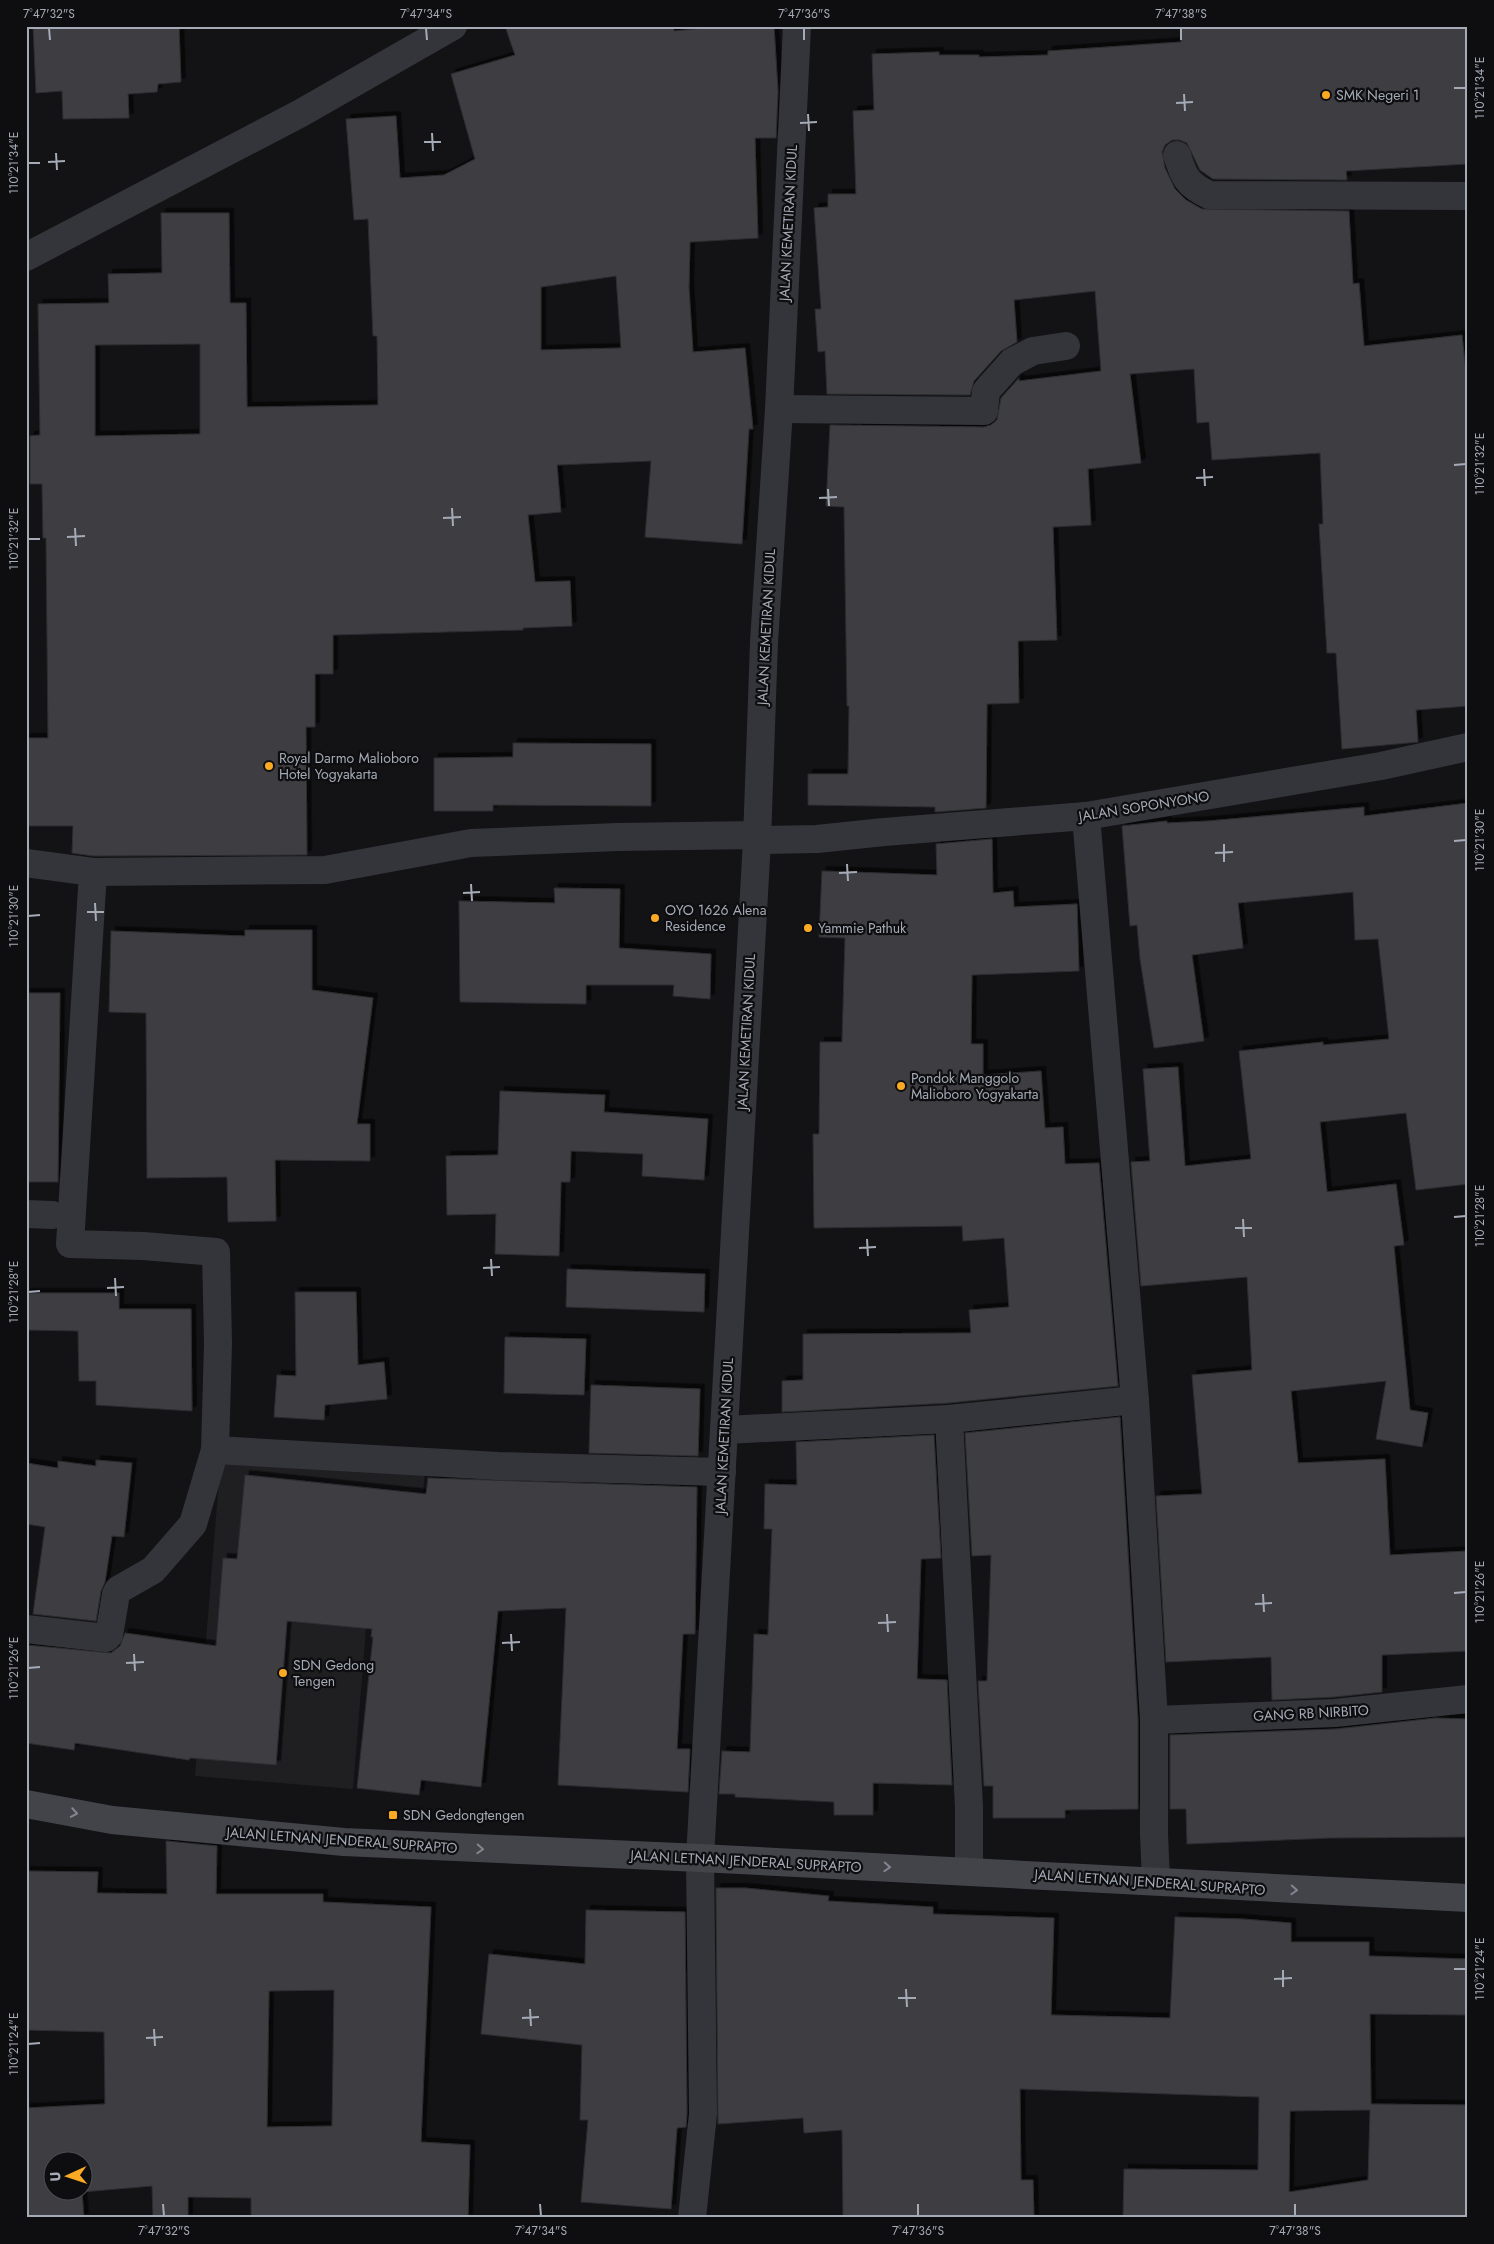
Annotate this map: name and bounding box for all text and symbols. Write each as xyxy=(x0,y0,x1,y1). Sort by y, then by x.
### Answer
text: 7°47'32"S xyxy=(23,5,75,23)
text: 7°47'34"S xyxy=(400,5,452,23)
text: 7°47'36"S xyxy=(778,5,830,23)
text: 7°47'38"S xyxy=(1155,5,1207,23)
text: 110°21'34"E xyxy=(1471,57,1489,119)
place label: SMK Negeri 1 xyxy=(1336,85,1419,105)
marker: SMK Negeri 1 xyxy=(1320,89,1332,101)
text: 110°21'34"E xyxy=(5,132,23,194)
street label: JALAN KEMETIRAN KIDUL xyxy=(774,144,802,304)
text: 110°21'32"E xyxy=(1471,433,1489,495)
text: 110°21'32"E xyxy=(5,508,23,570)
street label: JALAN KEMETIRAN KIDUL xyxy=(752,548,780,708)
place label: Royal Darmo Malioboro Hotel Yogyakarta xyxy=(279,748,419,784)
marker: Royal Darmo Malioboro Hotel Yogyakarta xyxy=(263,760,275,772)
street label: JALAN SOPONYONO xyxy=(1075,786,1211,827)
text: 110°21'30"E xyxy=(1471,809,1489,871)
text: 110°21'30"E xyxy=(5,885,23,947)
place label: OYO 1626 Alena Residence xyxy=(665,900,766,936)
marker: OYO 1626 Alena Residence xyxy=(649,912,661,924)
place label: Yammie Pathuk xyxy=(818,918,907,938)
marker: Yammie Pathuk xyxy=(802,922,814,934)
street label: JALAN KEMETIRAN KIDUL xyxy=(732,953,760,1113)
place label: Pondok Manggolo Malioboro Yogyakarta xyxy=(911,1068,1038,1104)
marker: Pondok Manggolo Malioboro Yogyakarta xyxy=(895,1080,907,1092)
text: 110°21'28"E xyxy=(1471,1185,1489,1247)
text: 110°21'28"E xyxy=(5,1261,23,1323)
street label: JALAN KEMETIRAN KIDUL xyxy=(710,1357,738,1517)
text: 110°21'26"E xyxy=(1471,1561,1489,1623)
text: 110°21'26"E xyxy=(5,1637,23,1699)
place label: SDN Gedong Tengen xyxy=(293,1655,374,1691)
marker: SDN Gedong Tengen xyxy=(277,1667,289,1679)
street label: GANG RB NIRBITO xyxy=(1253,1700,1369,1726)
place label: SDN Gedongtengen xyxy=(403,1805,525,1825)
one-way arrow xyxy=(70,1808,78,1818)
marker: SDN Gedongtengen xyxy=(387,1809,399,1821)
street label: JALAN LETNAN JENDERAL SUPRAPTO xyxy=(224,1822,458,1858)
one-way arrow xyxy=(476,1844,484,1855)
street label: JALAN LETNAN JENDERAL SUPRAPTO xyxy=(628,1845,862,1877)
one-way arrow xyxy=(884,1862,891,1872)
street label: JALAN LETNAN JENDERAL SUPRAPTO xyxy=(1032,1864,1266,1900)
one-way arrow xyxy=(1290,1885,1298,1896)
text: 110°21'24"E xyxy=(1471,1938,1489,2001)
text: 110°21'24"E xyxy=(5,2013,23,2076)
north arrow xyxy=(42,2152,92,2202)
text: U xyxy=(45,2171,65,2182)
text: 7°47'32"S xyxy=(138,2222,190,2240)
text: 7°47'34"S xyxy=(515,2222,567,2240)
text: 7°47'36"S xyxy=(892,2222,944,2240)
text: 7°47'38"S xyxy=(1269,2222,1321,2240)

